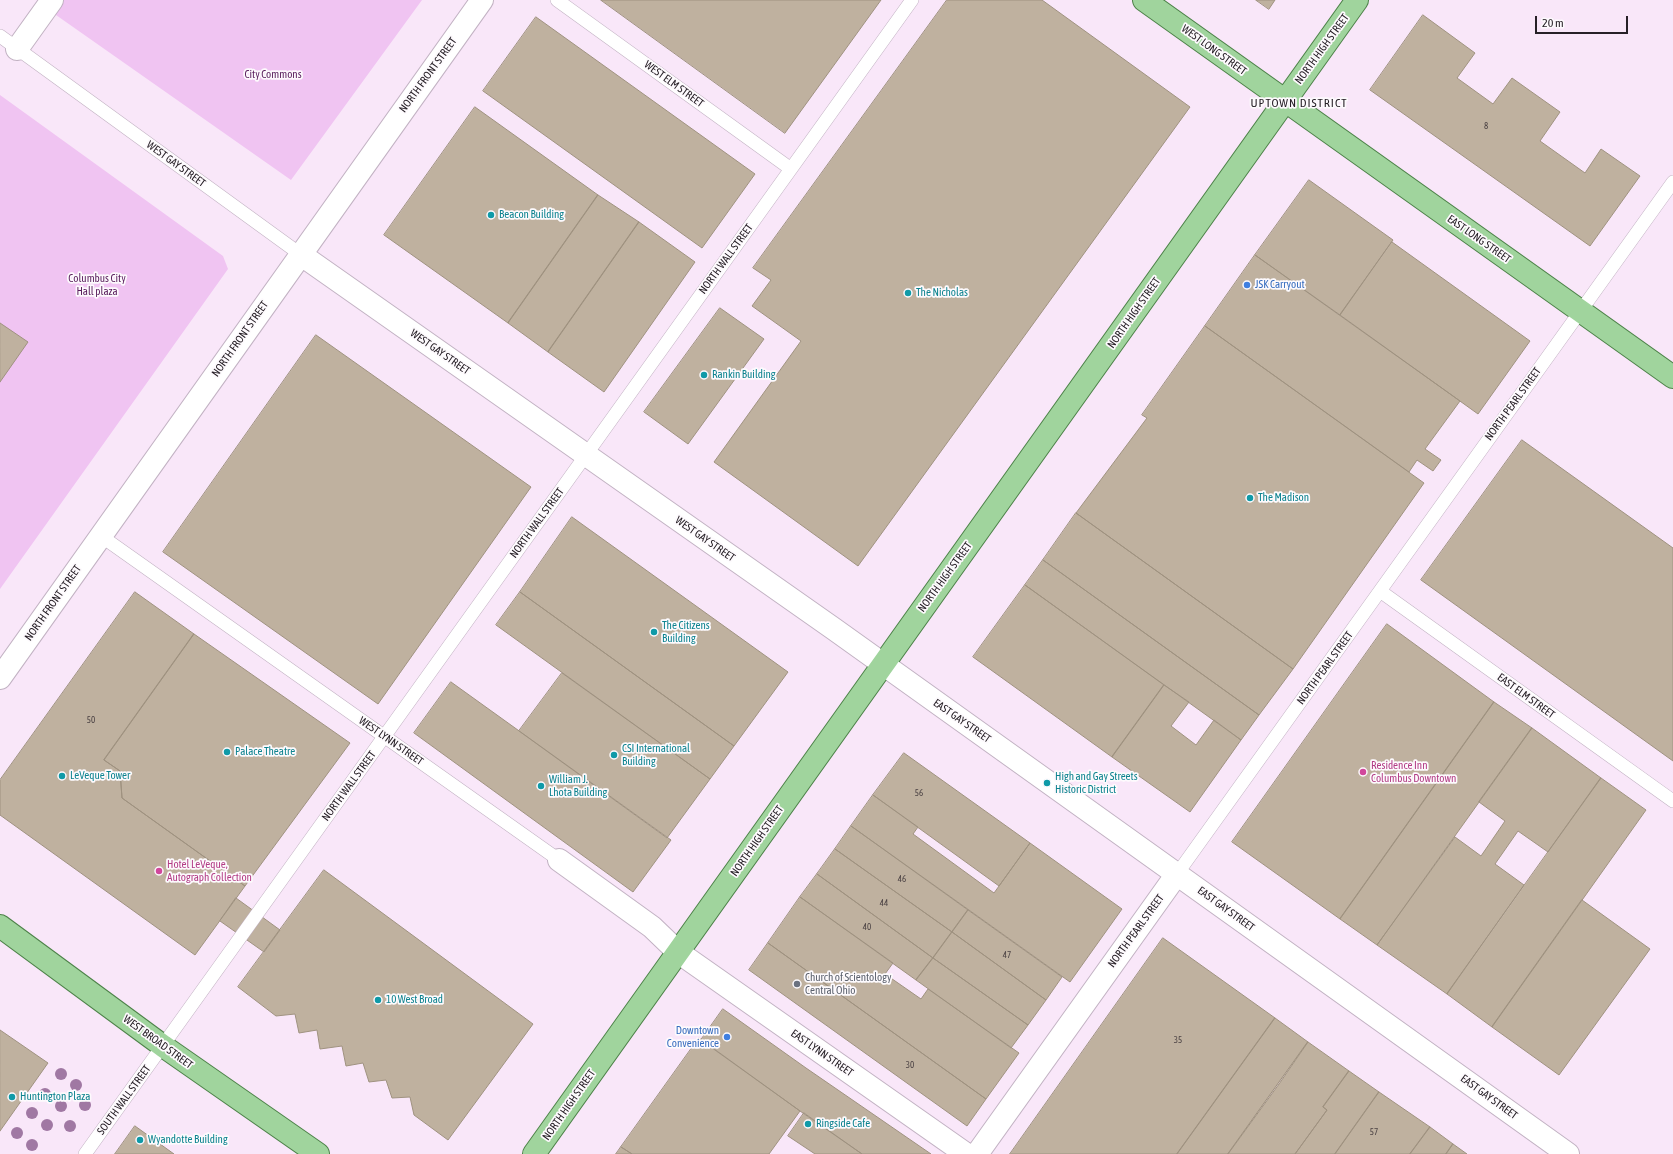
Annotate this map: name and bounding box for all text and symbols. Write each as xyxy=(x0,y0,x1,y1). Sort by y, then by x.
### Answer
scale bar xyxy=(1537,8,1630,34)
street label: NORTH HIGH STREET xyxy=(1292,11,1352,87)
text: 20 m xyxy=(1542,16,1564,30)
street label: WEST LONG STREET xyxy=(1179,22,1249,78)
street label: NORTH FRONT STREET xyxy=(396,35,460,115)
street label: WEST ELM STREET xyxy=(642,58,706,110)
park label: City Commons xyxy=(244,68,302,82)
district label: UPTOWN DISTRICT xyxy=(1250,96,1348,110)
house number: 8 xyxy=(1484,121,1488,131)
street label: WEST GAY STREET xyxy=(144,138,208,190)
place label: Beacon Building xyxy=(499,208,564,222)
marker: Beacon Building xyxy=(486,210,496,220)
street label: EAST LONG STREET xyxy=(1445,212,1513,266)
street label: NORTH WALL STREET xyxy=(696,221,756,297)
park label: Columbus City Hall plaza xyxy=(68,272,126,298)
street label: NORTH HIGH STREET xyxy=(1105,275,1163,351)
place label: JSK Carryout xyxy=(1255,278,1305,292)
marker: JSK Carryout xyxy=(1242,280,1252,290)
place label: The Nicholas xyxy=(916,286,968,300)
marker: The Nicholas xyxy=(903,288,913,298)
street label: NORTH FRONT STREET xyxy=(209,299,271,379)
street label: WEST GAY STREET xyxy=(408,327,472,377)
street label: NORTH PEARL STREET xyxy=(1482,365,1544,443)
place label: Rankin Building xyxy=(712,368,776,382)
marker: Rankin Building xyxy=(699,370,709,380)
street label: NORTH WALL STREET xyxy=(507,485,567,561)
place label: The Madison xyxy=(1258,491,1309,505)
marker: The Madison xyxy=(1245,493,1255,503)
street label: WEST GAY STREET xyxy=(673,514,737,564)
street label: NORTH HIGH STREET xyxy=(915,539,975,615)
street label: NORTH FRONT STREET xyxy=(22,563,84,643)
place label: The Citizens Building xyxy=(662,619,710,645)
marker: The Citizens Building xyxy=(649,627,659,637)
street label: NORTH PEARL STREET xyxy=(1294,629,1356,707)
street label: EAST ELM STREET xyxy=(1495,671,1557,721)
street label: EAST GAY STREET xyxy=(931,696,993,746)
street label: WEST LYNN STREET xyxy=(356,714,426,768)
house number: 50 xyxy=(87,715,95,725)
place label: CSI International Building xyxy=(622,742,690,768)
place label: Palace Theatre xyxy=(235,745,295,759)
marker: Palace Theatre xyxy=(222,747,232,757)
street label: NORTH WALL STREET xyxy=(319,748,379,824)
marker: CSI International Building xyxy=(609,750,619,760)
place label: Residence Inn Columbus Downtown xyxy=(1371,759,1456,785)
marker: Residence Inn Columbus Downtown xyxy=(1358,767,1368,777)
place label: LeVeque Tower xyxy=(70,769,130,783)
place label: High and Gay Streets Historic District xyxy=(1055,770,1138,796)
marker: LeVeque Tower xyxy=(57,771,67,781)
place label: William J. Lhota Building xyxy=(549,773,607,799)
marker: High and Gay Streets Historic District xyxy=(1042,778,1052,788)
marker: William J. Lhota Building xyxy=(536,781,546,791)
house number: 56 xyxy=(915,788,923,798)
street label: NORTH HIGH STREET xyxy=(728,803,786,879)
place label: Hotel LeVeque, Autograph Collection xyxy=(167,858,252,884)
marker: Hotel LeVeque, Autograph Collection xyxy=(154,866,164,876)
house number: 46 xyxy=(898,874,906,884)
street label: EAST GAY STREET xyxy=(1195,884,1257,934)
street label: NORTH PEARL STREET xyxy=(1105,892,1167,970)
house number: 44 xyxy=(880,898,888,908)
house number: 40 xyxy=(863,922,871,932)
house number: 47 xyxy=(1003,950,1011,960)
place label: Church of Scientology Central Ohio xyxy=(805,971,891,997)
marker: Church of Scientology Central Ohio xyxy=(792,979,802,989)
place label: 10 West Broad xyxy=(386,993,443,1007)
marker: 10 West Broad xyxy=(373,995,383,1005)
street label: WEST BROAD STREET xyxy=(121,1012,195,1072)
place label: Downtown Convenience xyxy=(667,1024,719,1050)
street label: EAST LYNN STREET xyxy=(788,1027,856,1079)
marker: Downtown Convenience xyxy=(722,1032,732,1042)
house number: 35 xyxy=(1174,1035,1182,1045)
house number: 30 xyxy=(906,1060,914,1070)
street label: SOUTH WALL STREET xyxy=(94,1063,154,1137)
street label: NORTH HIGH STREET xyxy=(540,1067,598,1143)
street label: EAST GAY STREET xyxy=(1458,1072,1520,1122)
place label: Huntington Plaza xyxy=(20,1090,90,1104)
marker: Huntington Plaza xyxy=(7,1092,17,1102)
place label: Ringside Cafe xyxy=(816,1117,870,1131)
marker: Ringside Cafe xyxy=(803,1119,813,1129)
house number: 57 xyxy=(1370,1127,1378,1137)
place label: Wyandotte Building xyxy=(148,1133,228,1147)
marker: Wyandotte Building xyxy=(135,1135,145,1145)

